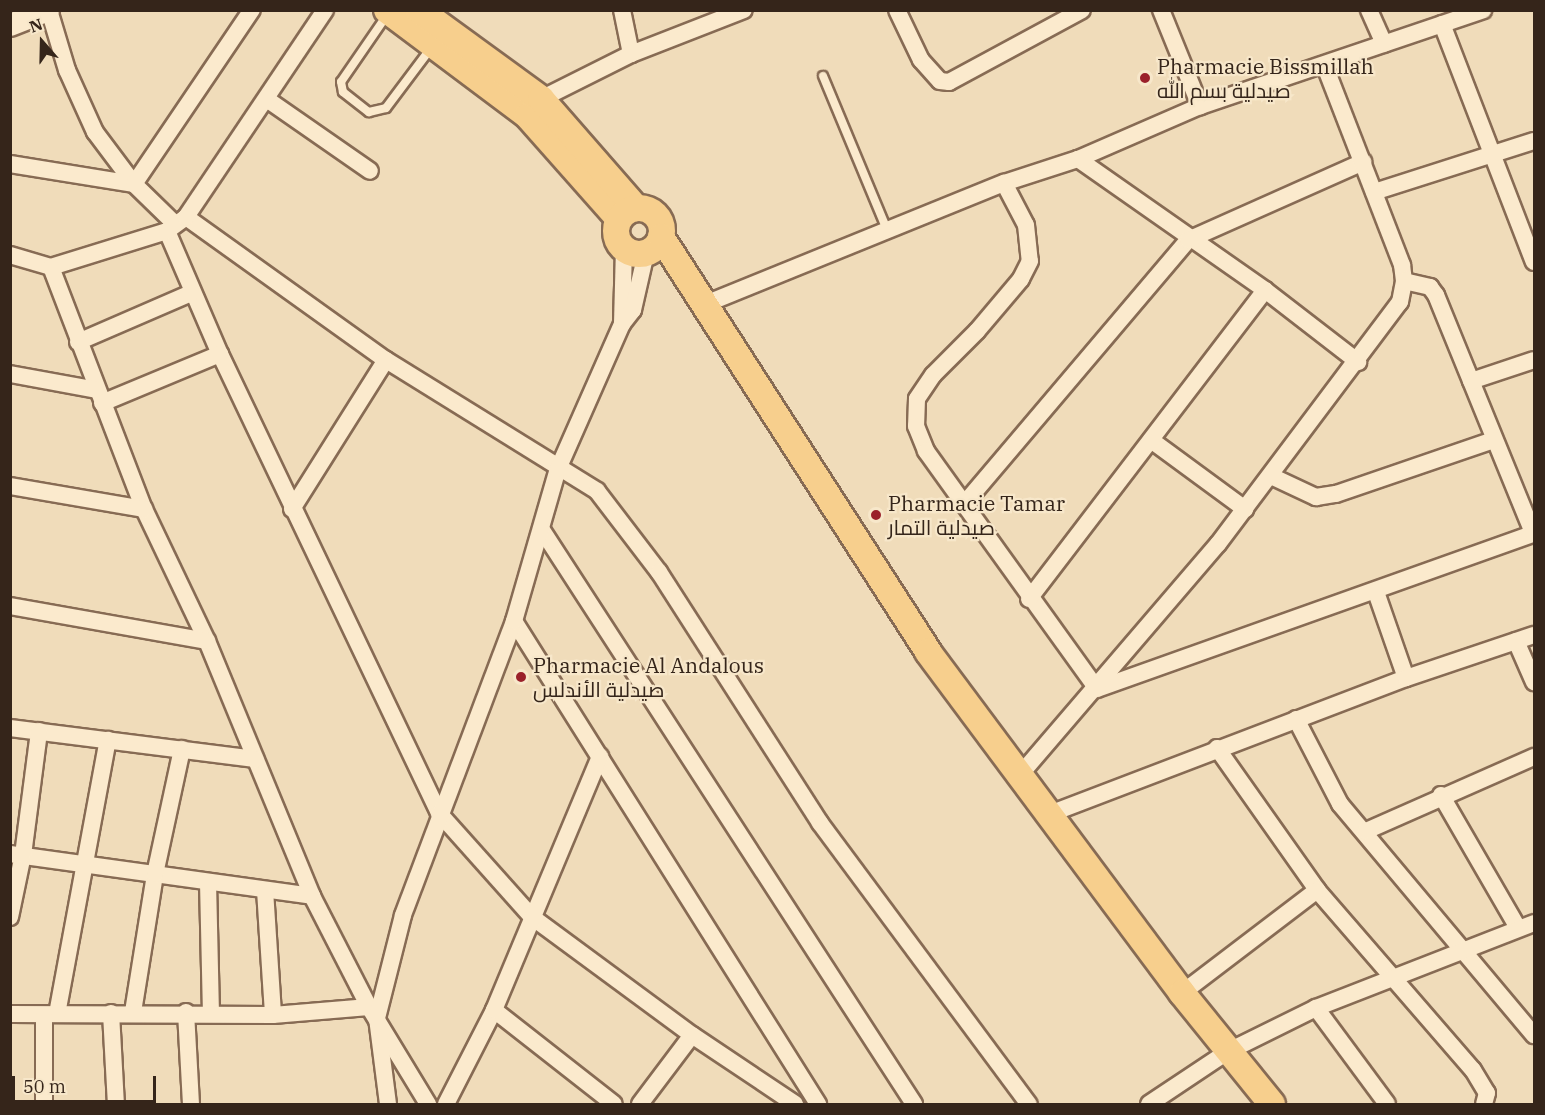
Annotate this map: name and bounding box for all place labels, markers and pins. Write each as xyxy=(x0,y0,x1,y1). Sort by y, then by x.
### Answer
place label: Pharmacie Bissmillah صيدلية بسم الله xyxy=(1157,53,1374,103)
marker: Pharmacie Bissmillah صيدلية بسم الله xyxy=(1138,71,1152,85)
place label: Pharmacie Tamar صيدلية التمار xyxy=(888,490,1065,540)
marker: Pharmacie Tamar صيدلية التمار xyxy=(869,508,883,522)
place label: Pharmacie Al Andalous صيدلية الأندلس xyxy=(533,652,764,702)
marker: Pharmacie Al Andalous صيدلية الأندلس xyxy=(514,670,528,684)

